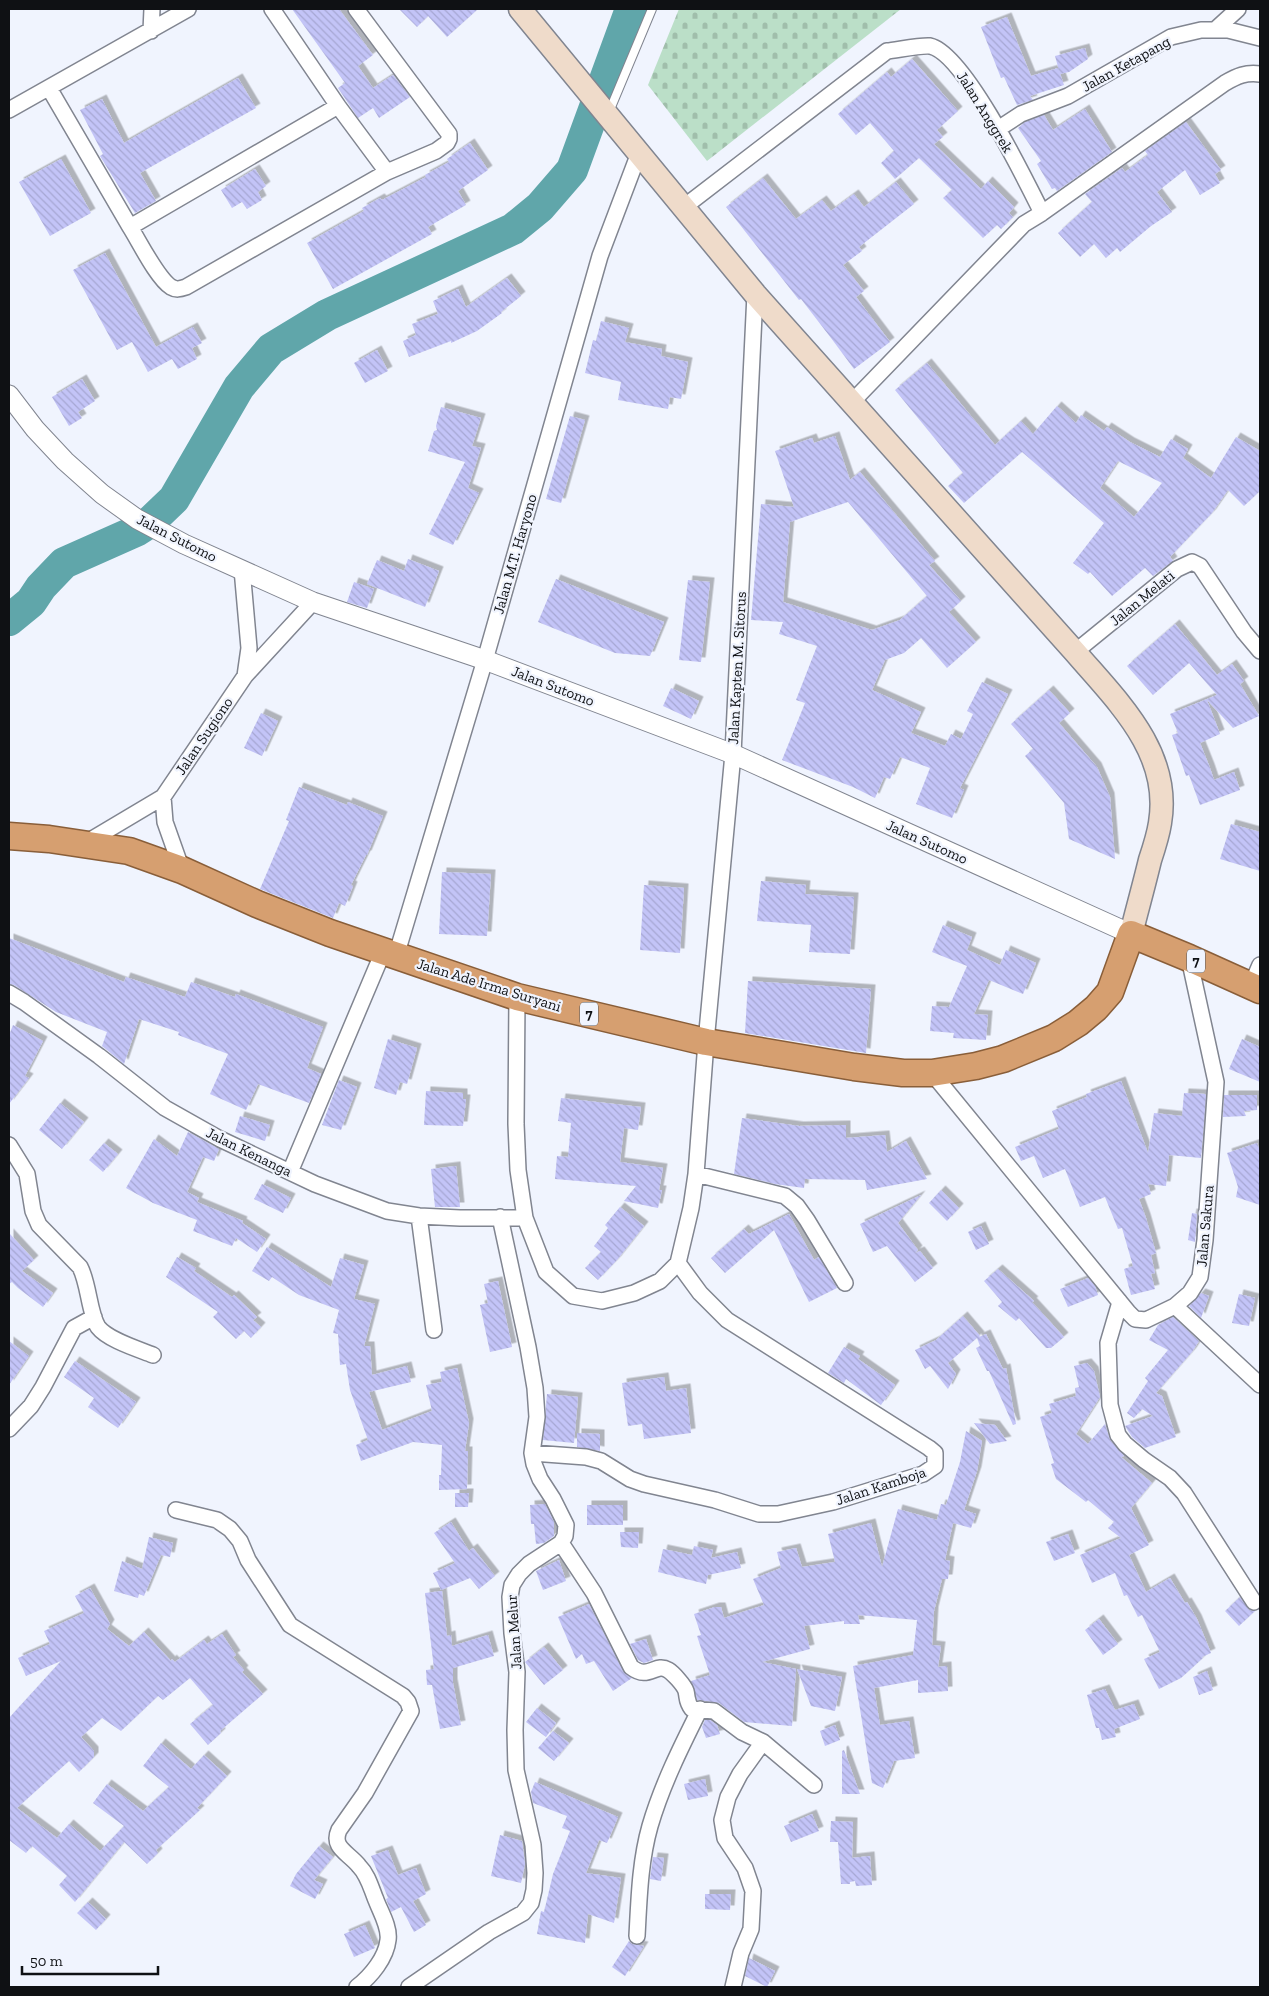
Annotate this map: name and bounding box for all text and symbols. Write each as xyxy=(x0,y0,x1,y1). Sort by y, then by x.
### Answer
street label: Jalan Ketapang xyxy=(1079,32,1173,96)
street label: Jalan Anggrek xyxy=(953,68,1017,156)
street label: Jalan M.T. Haryono xyxy=(489,492,541,616)
street label: Jalan Sutomo xyxy=(134,510,220,566)
street label: Jalan Melati xyxy=(1106,567,1178,629)
street label: Jalan Kapten M. Sitorus xyxy=(724,591,750,745)
street label: Jalan Sutomo xyxy=(509,662,597,710)
street label: Jalan Sugiono xyxy=(171,694,237,778)
street label: Jalan Sutomo xyxy=(883,816,971,868)
road number: 7 xyxy=(1187,949,1205,972)
street label: Jalan Ade Irma Suryani xyxy=(415,954,563,1016)
road number: 7 xyxy=(580,1002,598,1026)
street label: Jalan Kenanga xyxy=(203,1123,295,1181)
street label: Jalan Sakura xyxy=(1192,1184,1218,1268)
street label: Jalan Kamboja xyxy=(834,1463,928,1509)
street label: Jalan Melur xyxy=(502,1594,526,1670)
scale bar xyxy=(22,1944,159,1976)
text: 50 m xyxy=(30,1952,63,1970)

